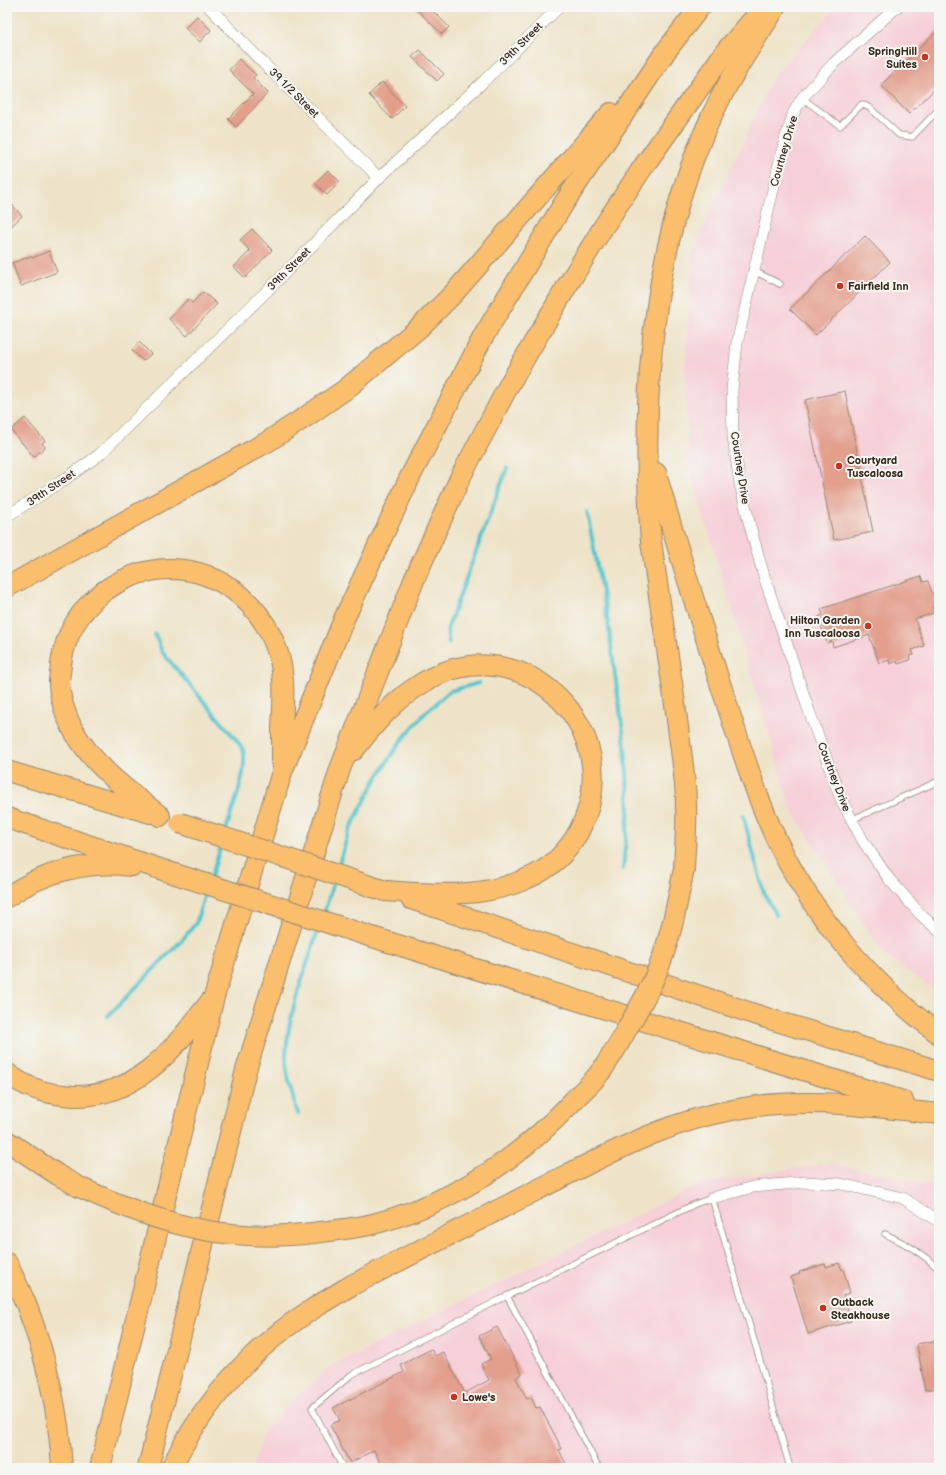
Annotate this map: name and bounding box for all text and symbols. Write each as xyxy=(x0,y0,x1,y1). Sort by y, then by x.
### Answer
street label: 39th Street xyxy=(497,19,546,68)
place label: SpringHill Suites xyxy=(868,45,918,71)
marker: SpringHill Suites xyxy=(920,52,930,62)
street label: 39 1/2 Street xyxy=(267,66,322,121)
street label: Courtney Drive xyxy=(768,114,800,188)
street label: 39th Street xyxy=(265,244,314,293)
place label: Fairfield Inn xyxy=(848,280,909,293)
marker: Fairfield Inn xyxy=(835,281,845,291)
street label: Courtney Drive xyxy=(728,431,752,506)
place label: Courtyard Tuscaloosa xyxy=(847,454,903,480)
marker: Courtyard Tuscaloosa xyxy=(834,461,844,471)
street label: 39th Street xyxy=(24,467,78,509)
place label: Hilton Garden Inn Tuscaloosa xyxy=(785,614,860,640)
marker: Hilton Garden Inn Tuscaloosa xyxy=(863,621,873,631)
street label: Courtney Drive xyxy=(815,740,853,814)
place label: Outback Steakhouse xyxy=(831,1296,890,1322)
marker: Outback Steakhouse xyxy=(818,1303,828,1313)
place label: Lowe's xyxy=(462,1391,496,1404)
marker: Lowe's xyxy=(449,1392,459,1402)

